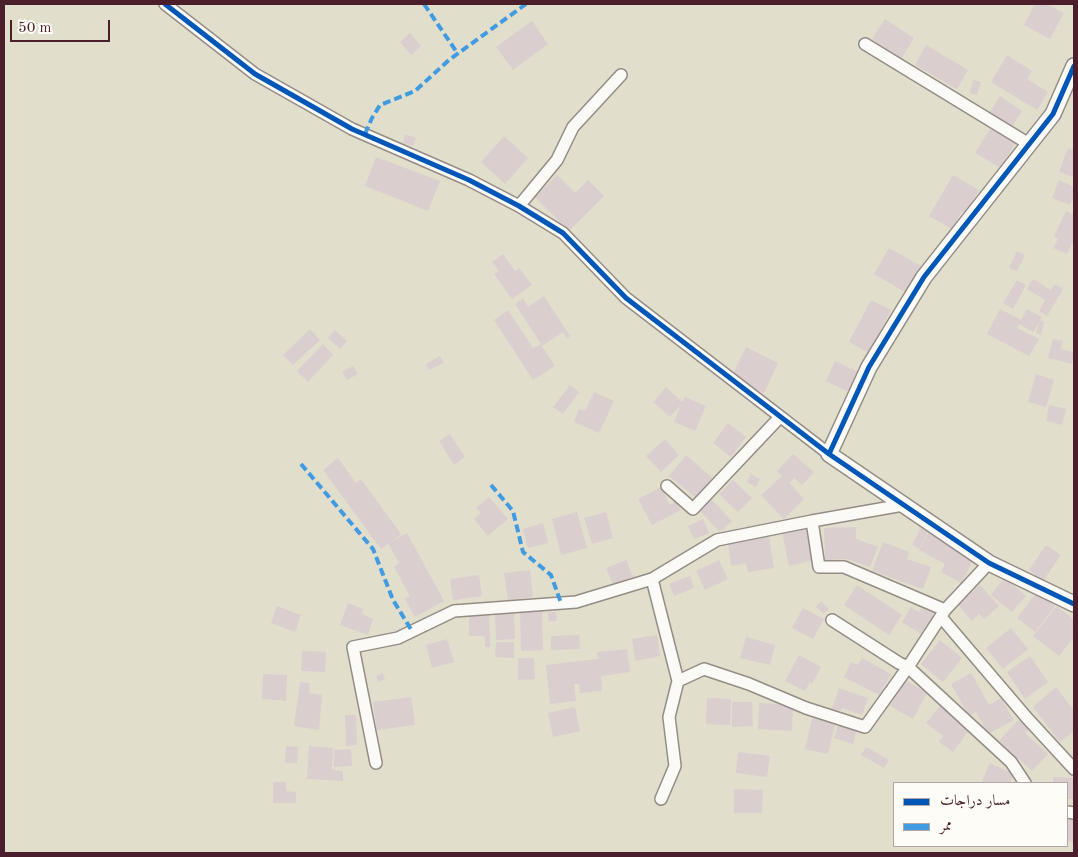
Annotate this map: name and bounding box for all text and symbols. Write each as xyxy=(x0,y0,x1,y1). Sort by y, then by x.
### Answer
scale bar xyxy=(12,10,112,42)
text: 50 m xyxy=(18,21,52,36)
legend xyxy=(893,782,1068,847)
text: مسار دراجات xyxy=(940,794,1010,809)
text: ممر xyxy=(940,819,952,834)

